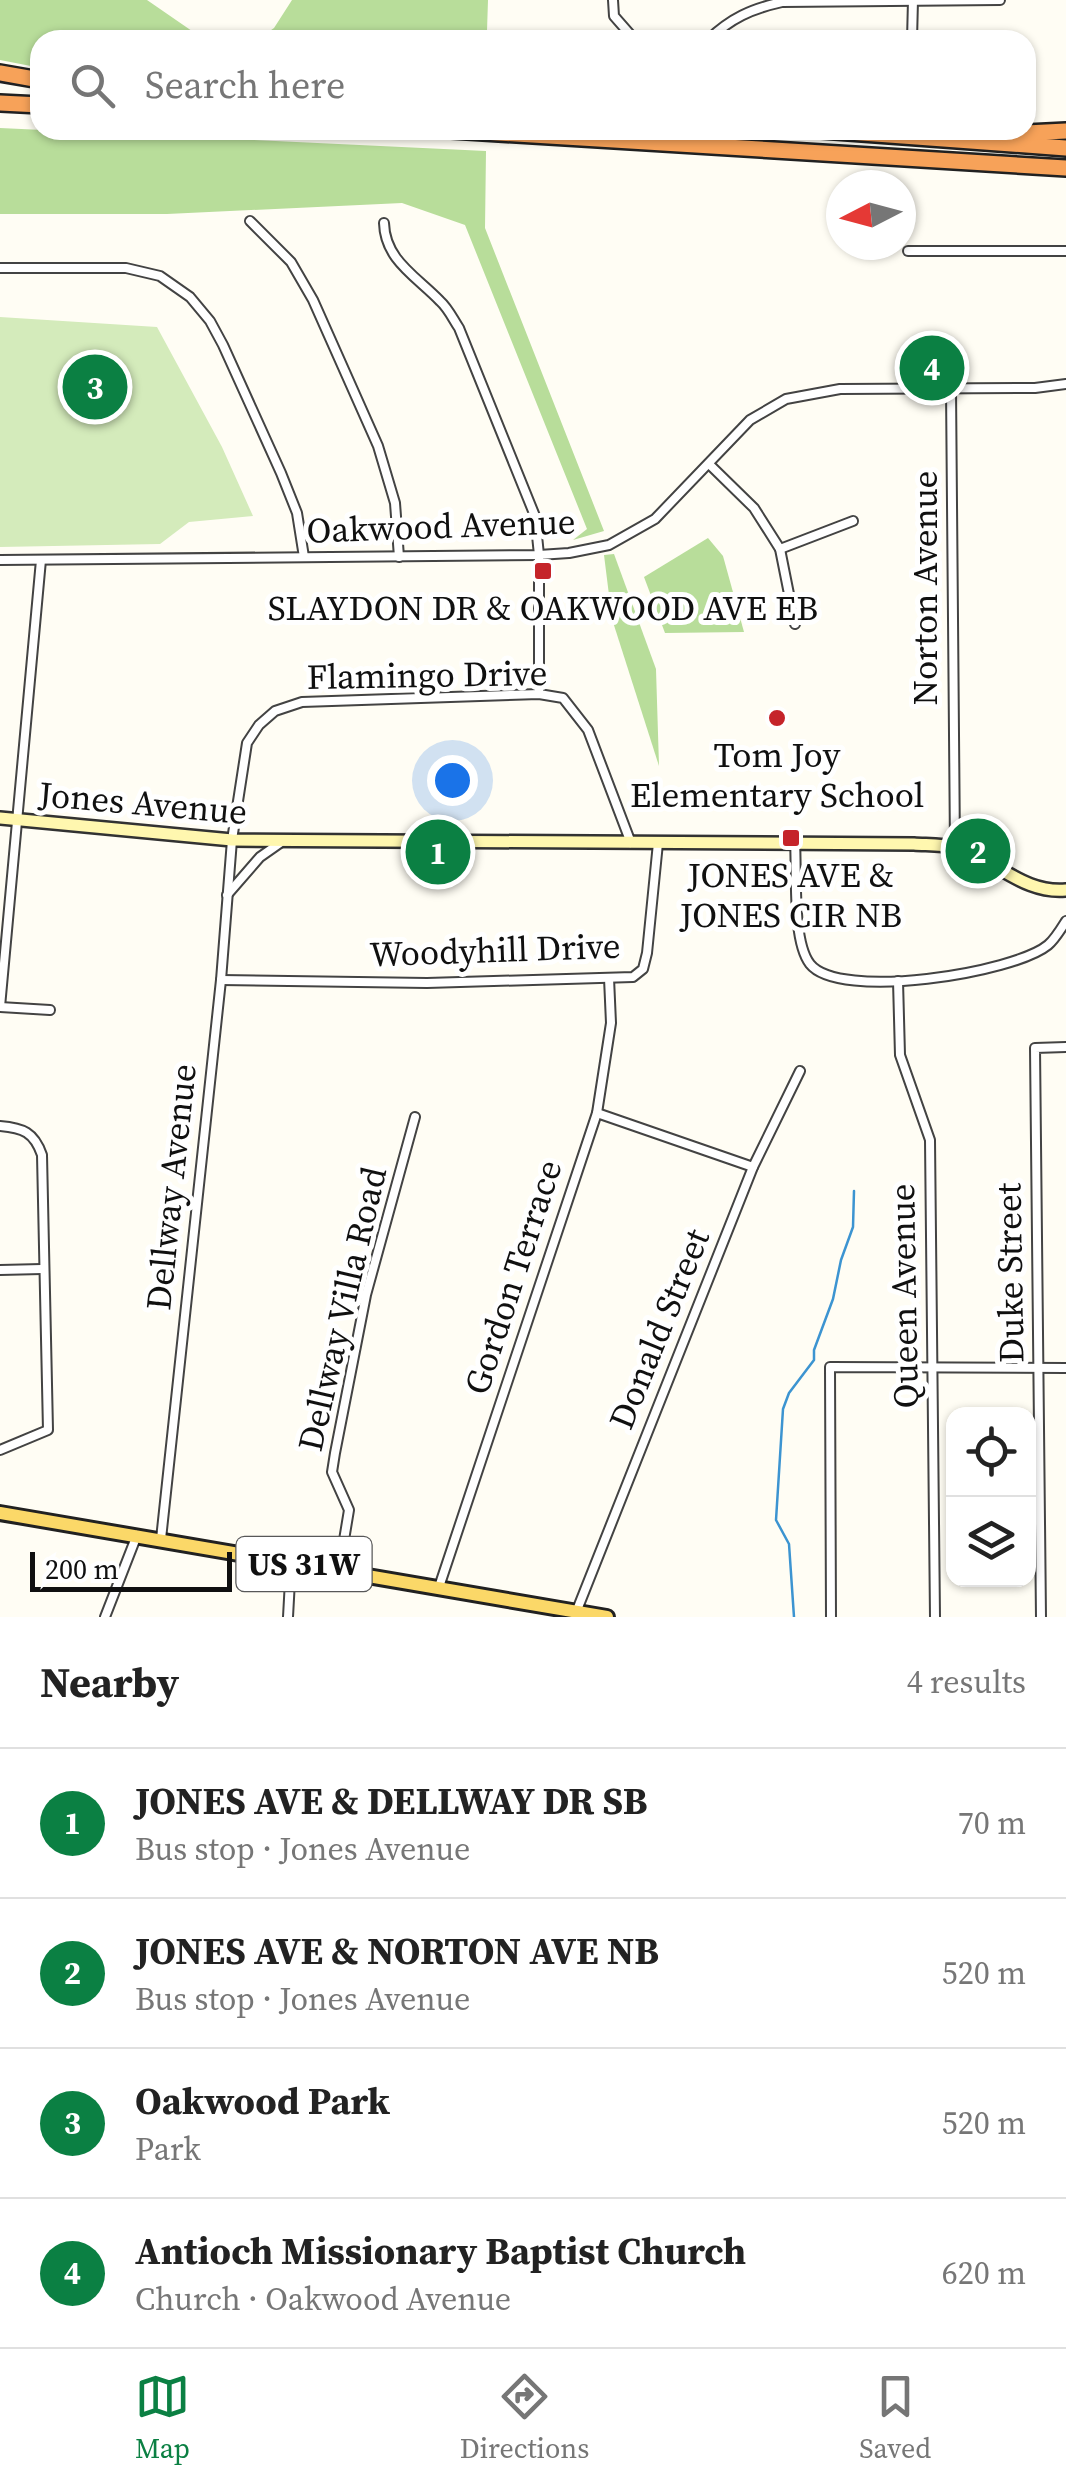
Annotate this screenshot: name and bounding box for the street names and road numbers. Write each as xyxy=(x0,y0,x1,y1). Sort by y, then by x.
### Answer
street label: Norton Avenue xyxy=(901,471,949,705)
street label: Oakwood Avenue xyxy=(306,497,576,555)
street label: Flamingo Drive xyxy=(306,649,548,701)
street label: Jones Avenue xyxy=(36,770,249,836)
street label: Woodyhill Drive xyxy=(369,922,621,978)
street label: Dellway Avenue xyxy=(134,1061,208,1313)
street label: Gordon Terrace xyxy=(453,1154,573,1400)
street label: Dellway Villa Road xyxy=(286,1162,398,1456)
street label: Duke Street xyxy=(984,1182,1036,1363)
street label: Queen Avenue xyxy=(878,1183,930,1409)
street label: Donald Street xyxy=(597,1221,721,1436)
road number: US 31W xyxy=(236,1537,372,1591)

